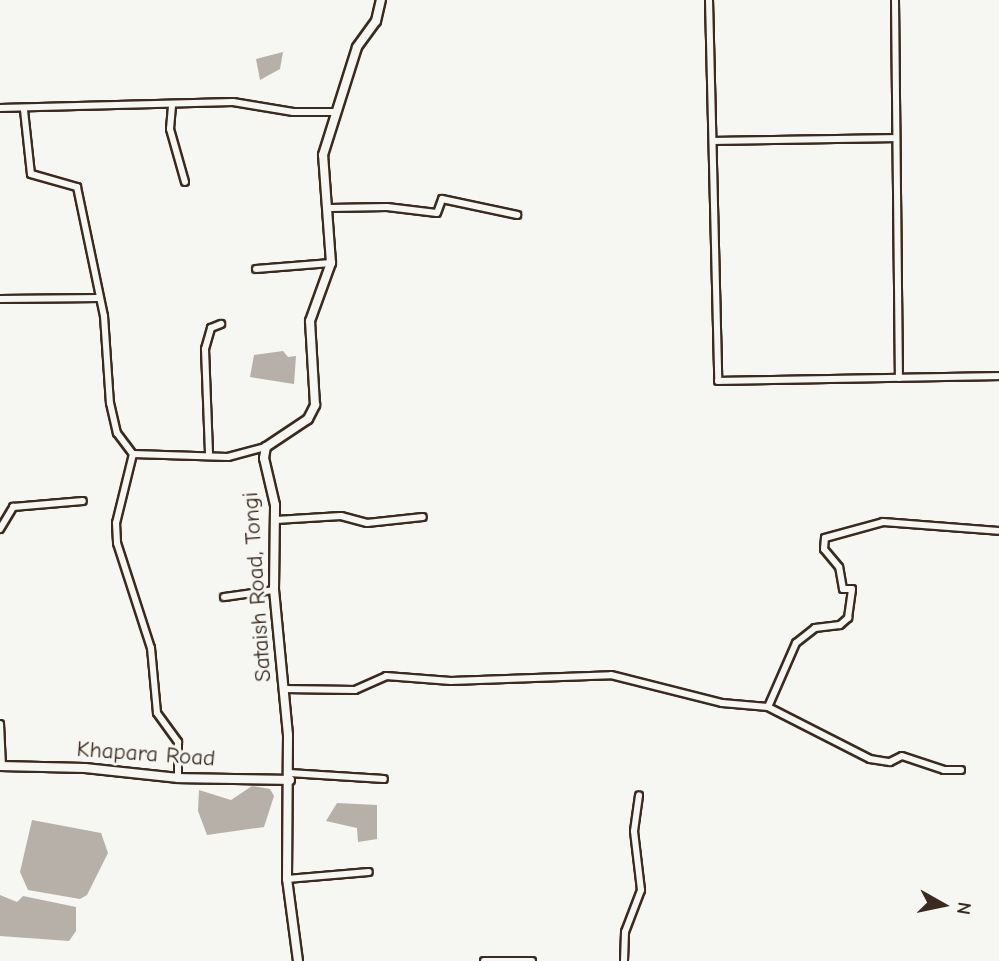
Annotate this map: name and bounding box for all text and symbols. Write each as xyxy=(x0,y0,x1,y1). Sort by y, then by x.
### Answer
street label: Sataish Road, Tongi xyxy=(237,491,277,683)
street label: Khapara Road xyxy=(76,735,216,773)
north arrow xyxy=(908,870,978,940)
text: N xyxy=(952,900,976,916)

